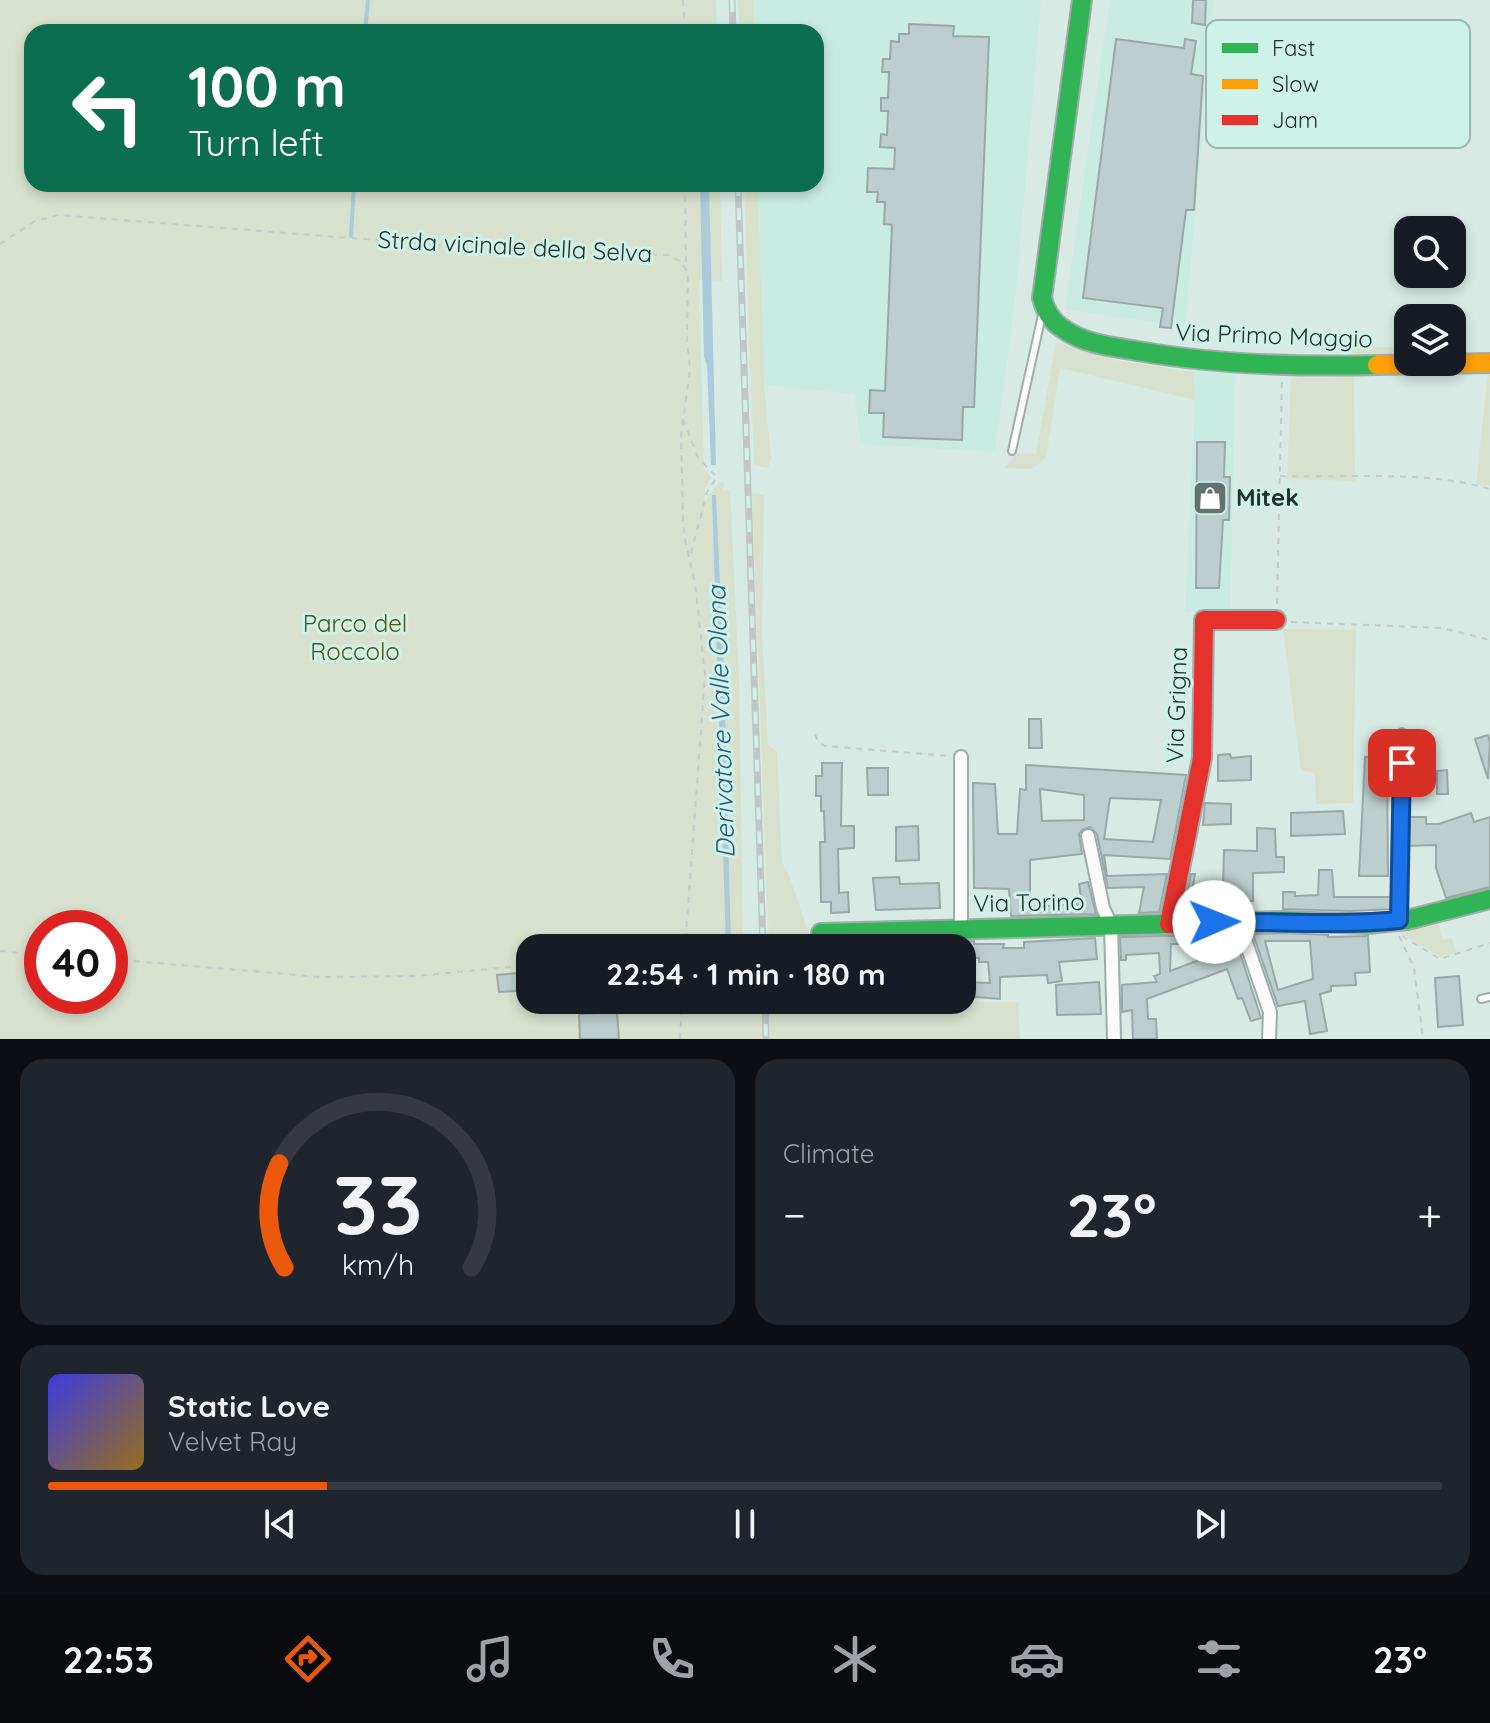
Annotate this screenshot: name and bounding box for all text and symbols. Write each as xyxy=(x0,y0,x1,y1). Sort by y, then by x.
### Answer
legend xyxy=(1206,20,1470,148)
text: Fast xyxy=(1272,34,1315,62)
text: 100 m xyxy=(188,51,346,121)
icon: left xyxy=(56,56,160,160)
text: Slow xyxy=(1272,70,1319,98)
text: Jam xyxy=(1272,106,1318,134)
text: Turn left xyxy=(188,120,324,165)
map controls xyxy=(1394,216,1466,376)
button: search xyxy=(1394,216,1466,288)
street label: Strda vicinale della Selva xyxy=(377,224,653,268)
button: layers xyxy=(1394,304,1466,376)
street label: Via Primo Maggio xyxy=(1175,317,1373,353)
shop icon: Mitek xyxy=(1191,479,1229,517)
place label: Mitek xyxy=(1236,482,1299,512)
water label: Derivatore Valle Olona xyxy=(699,584,742,859)
park label: Parco del Roccolo xyxy=(303,608,407,666)
street label: Via Grigna xyxy=(1159,646,1193,764)
pin xyxy=(1368,729,1436,797)
icon: arrive xyxy=(1380,741,1424,785)
position arrow xyxy=(1172,880,1256,964)
street label: Via Torino xyxy=(973,886,1085,918)
speed limit sign: 40 xyxy=(24,910,128,1014)
text: 22:54 · 1 min · 180 m xyxy=(606,955,886,993)
text: Climate xyxy=(783,1137,874,1170)
text: 33 xyxy=(333,1151,422,1255)
text: 23° xyxy=(1067,1177,1157,1252)
text: − xyxy=(783,1187,806,1242)
text: + xyxy=(1417,1187,1442,1242)
text: km/h xyxy=(341,1246,414,1282)
text: Static Love xyxy=(168,1387,330,1425)
text: Velvet Ray xyxy=(168,1425,297,1458)
icon: previous xyxy=(258,1502,302,1546)
icon: pause xyxy=(723,1502,767,1546)
icon: next xyxy=(1188,1502,1232,1546)
icon: directions xyxy=(280,1631,336,1687)
icon: music xyxy=(462,1631,518,1687)
icon: phone xyxy=(644,1631,700,1687)
icon: climate xyxy=(827,1631,883,1687)
icon: car xyxy=(1009,1631,1065,1687)
icon: filters xyxy=(1191,1631,1247,1687)
text: 22:53 xyxy=(63,1637,154,1682)
text: 23° xyxy=(1373,1637,1427,1682)

